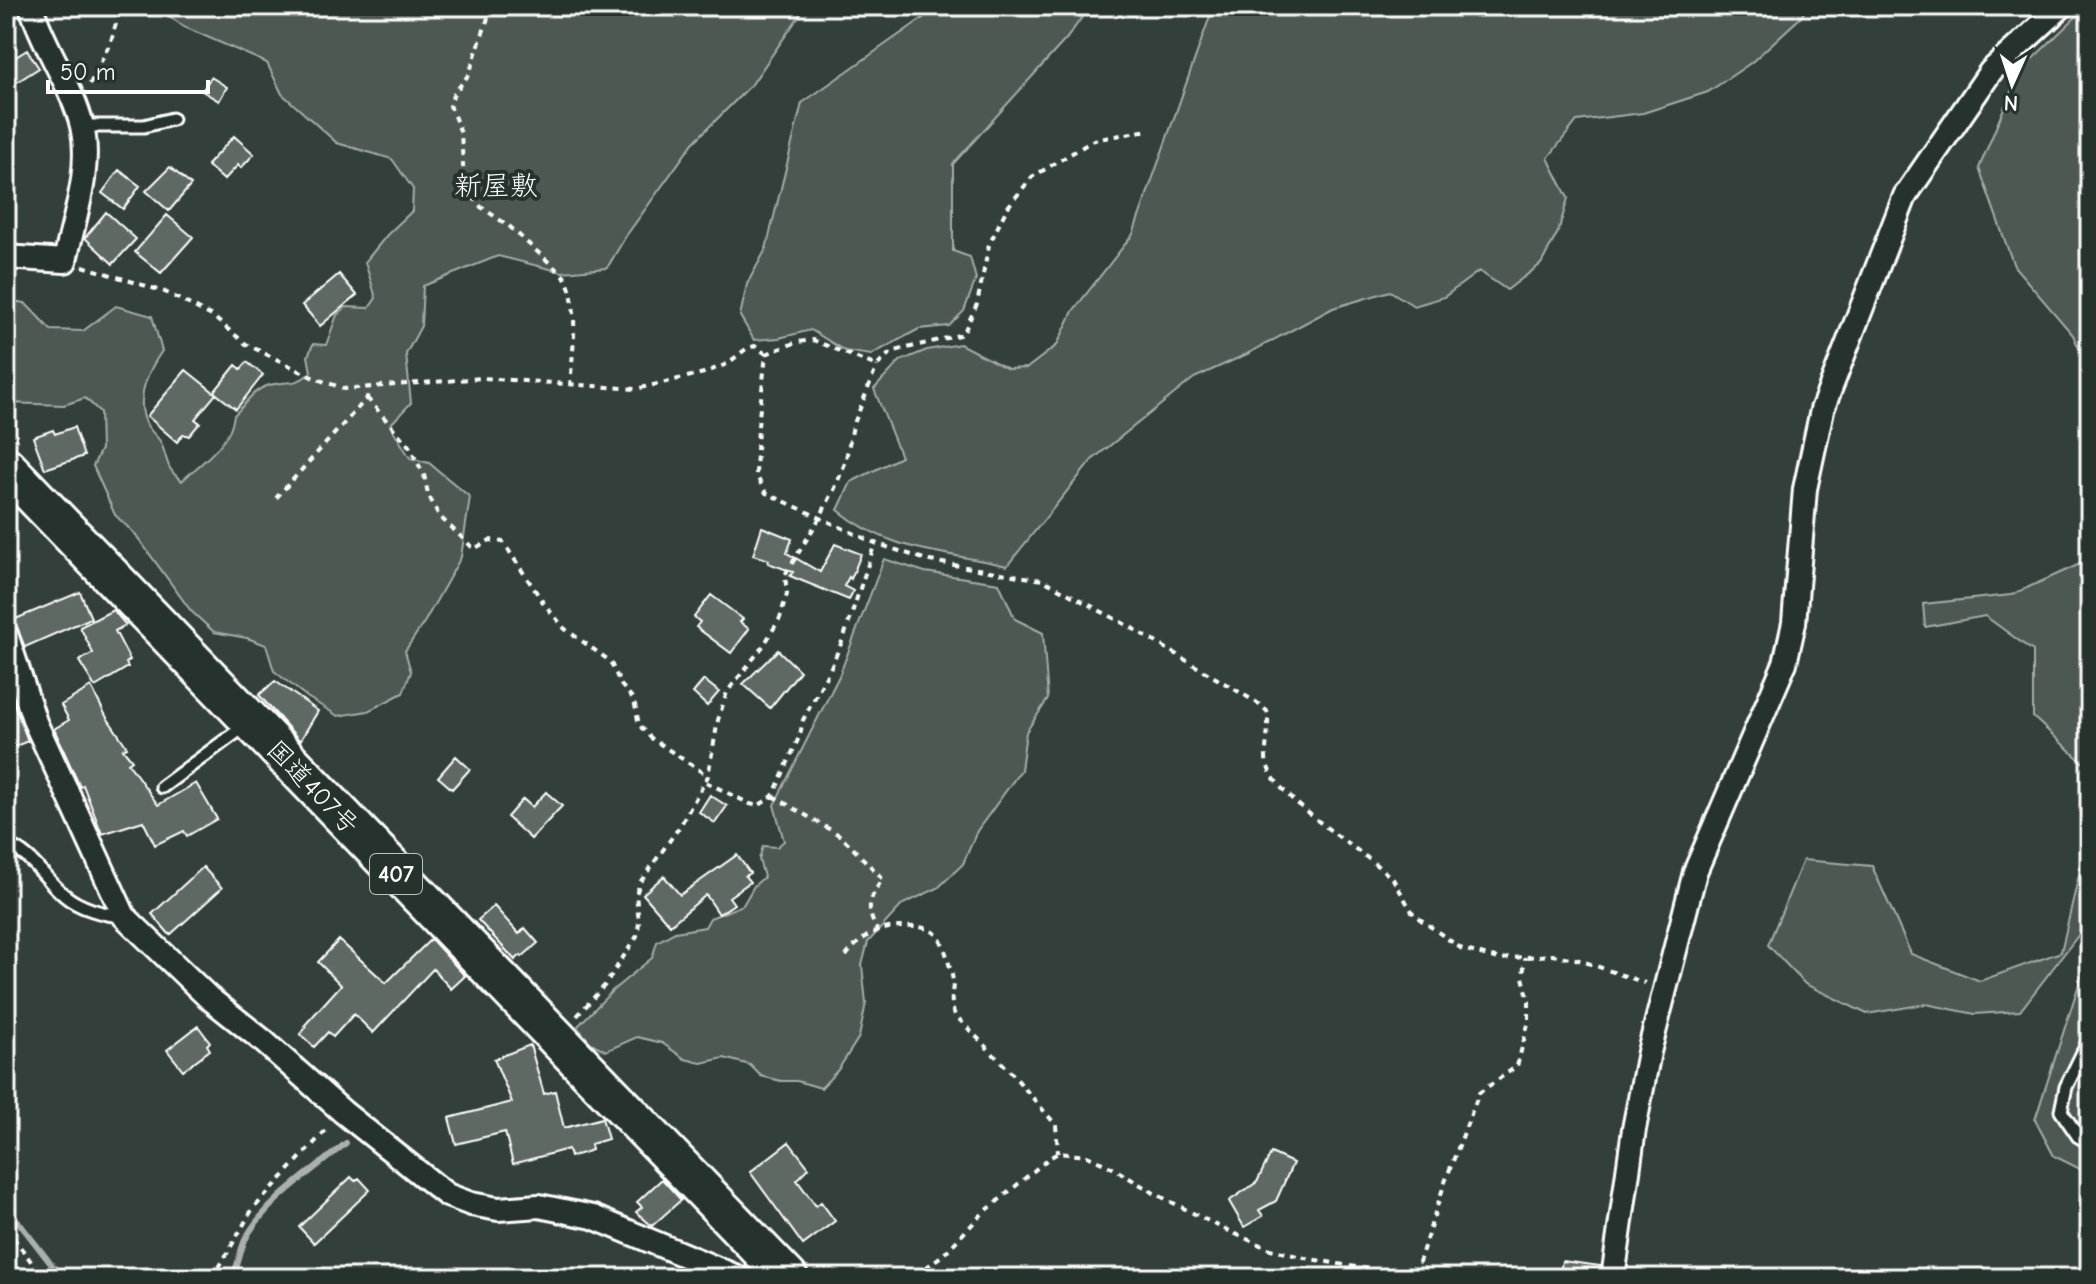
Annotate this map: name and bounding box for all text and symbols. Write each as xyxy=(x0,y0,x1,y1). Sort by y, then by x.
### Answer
scale bar xyxy=(48,44,208,94)
north arrow xyxy=(1972,44,2052,124)
text: 50 m xyxy=(60,58,116,86)
text: N xyxy=(2003,90,2019,116)
district label: 新屋敷 xyxy=(454,170,538,202)
street label: 国道407号 xyxy=(260,735,364,841)
road number: 407 xyxy=(370,854,422,894)

